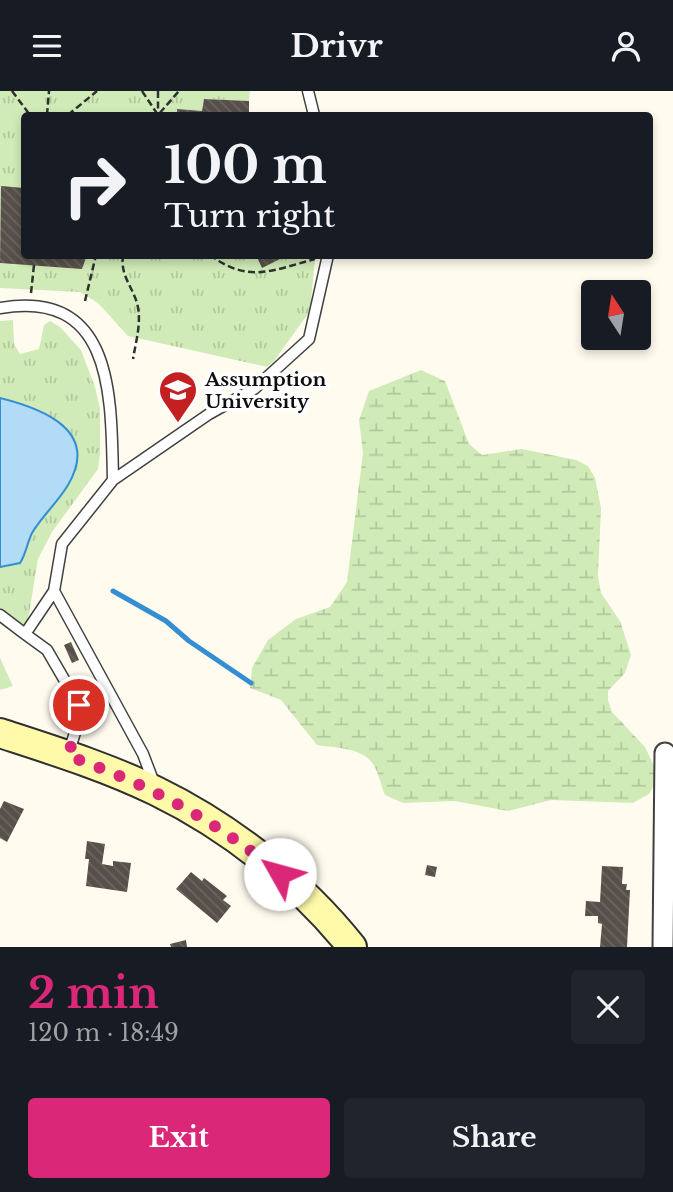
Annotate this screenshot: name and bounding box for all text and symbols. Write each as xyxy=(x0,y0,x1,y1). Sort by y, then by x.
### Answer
text: Drivr xyxy=(290,26,383,66)
icon: menu xyxy=(28,27,66,65)
icon: person xyxy=(607,27,645,65)
text: 100 m xyxy=(164,135,327,196)
icon: right xyxy=(49,140,140,231)
text: Turn right xyxy=(164,196,335,236)
north arrow xyxy=(581,280,651,350)
map controls xyxy=(581,280,651,350)
place label: Assumption University xyxy=(204,368,326,413)
school or university icon: Assumption University xyxy=(157,369,199,424)
pin xyxy=(49,675,109,735)
icon: arrive xyxy=(60,686,98,724)
position arrow xyxy=(243,837,317,911)
text: 2 min xyxy=(28,967,159,1019)
button: close xyxy=(571,970,645,1044)
text: 120 m · 18:49 xyxy=(28,1019,179,1047)
button: Exit xyxy=(28,1098,330,1178)
button: Share xyxy=(344,1098,645,1178)

